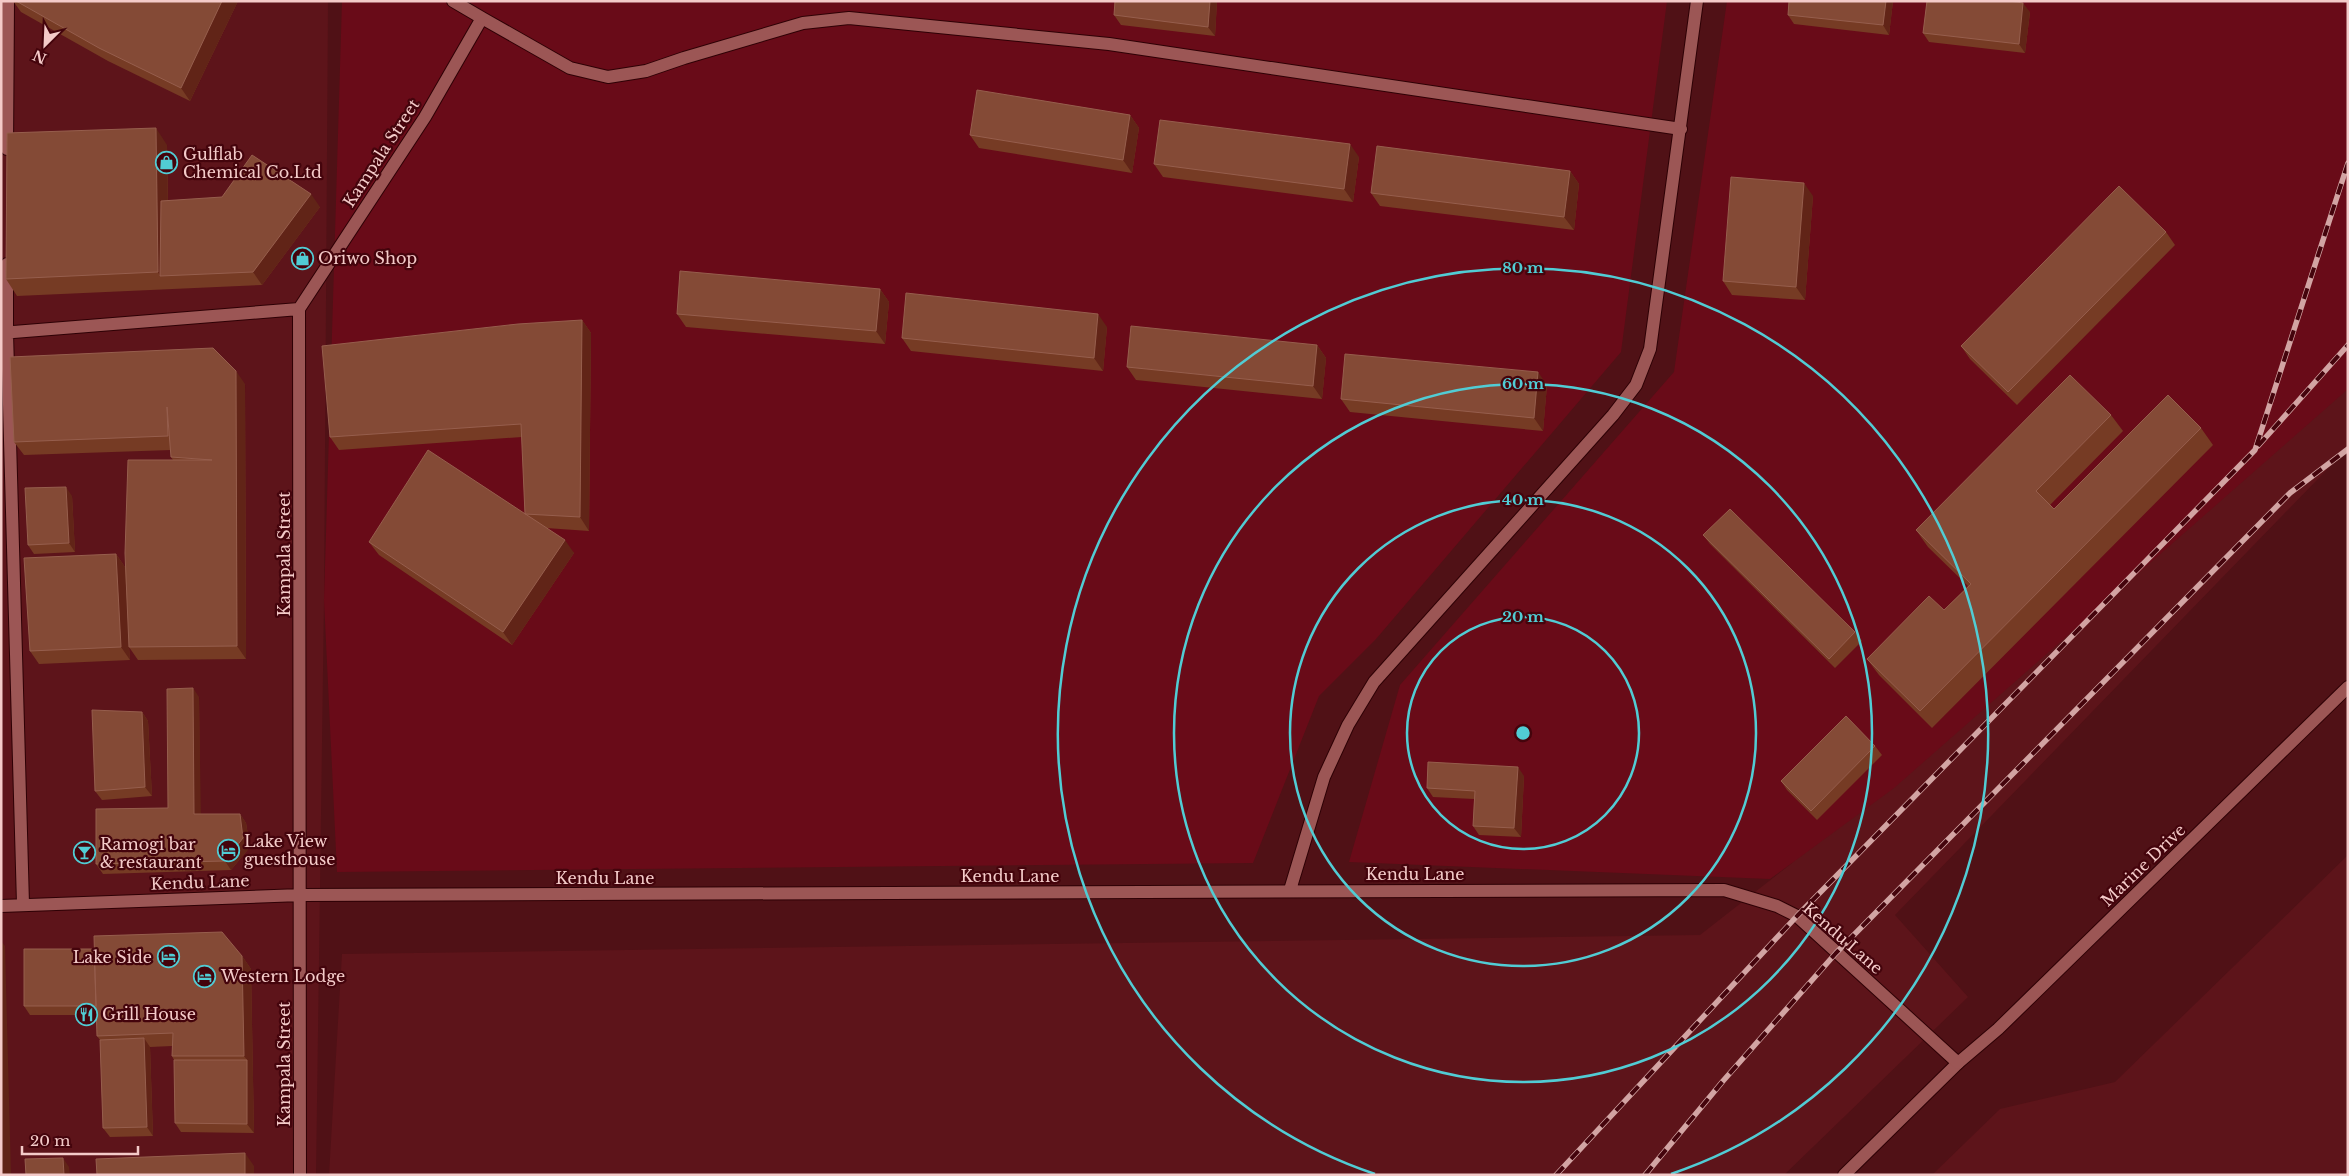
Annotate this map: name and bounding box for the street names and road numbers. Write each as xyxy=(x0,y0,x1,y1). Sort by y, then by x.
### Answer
street label: Kampala Street xyxy=(339,95,423,211)
street label: Kampala Street xyxy=(274,492,294,616)
street label: Marine Drive xyxy=(2097,820,2189,910)
street label: Kendu Lane xyxy=(1365,864,1465,884)
street label: Kendu Lane xyxy=(960,866,1060,886)
street label: Kendu Lane xyxy=(555,868,655,888)
street label: Kendu Lane xyxy=(150,870,250,894)
street label: Kendu Lane xyxy=(1799,898,1887,978)
street label: Kampala Street xyxy=(274,1002,294,1126)

